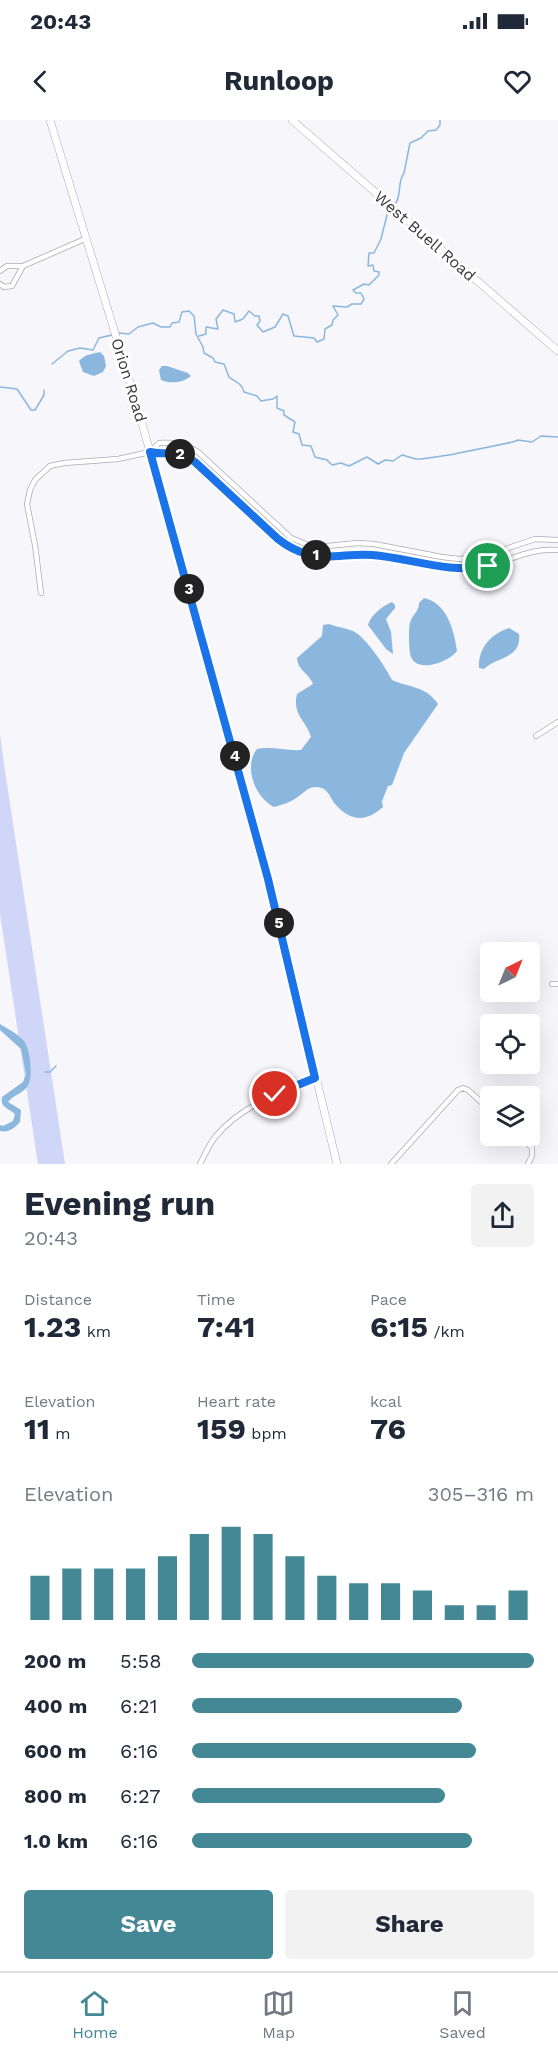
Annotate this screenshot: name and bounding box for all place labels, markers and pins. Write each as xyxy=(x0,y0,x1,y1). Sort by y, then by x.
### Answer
pin: 2 xyxy=(165,439,195,469)
pin: 1 xyxy=(301,540,331,570)
pin xyxy=(462,540,513,591)
pin: 3 xyxy=(174,574,204,604)
pin: 4 xyxy=(220,741,250,771)
pin: 5 xyxy=(264,908,294,938)
pin xyxy=(249,1068,300,1119)

